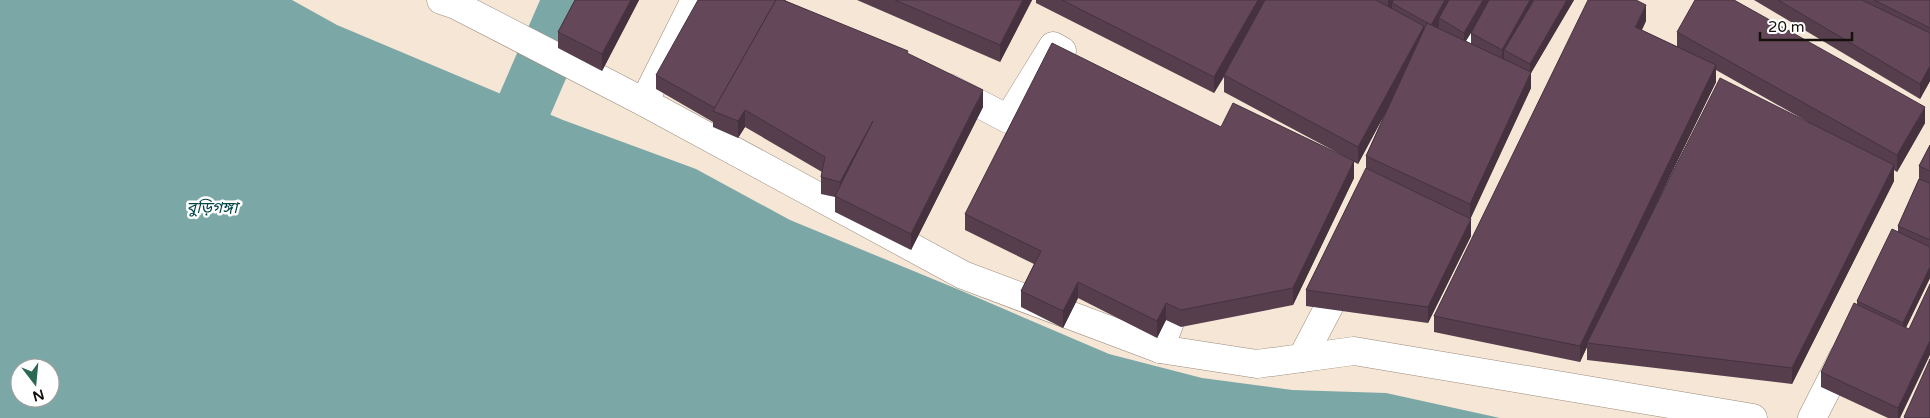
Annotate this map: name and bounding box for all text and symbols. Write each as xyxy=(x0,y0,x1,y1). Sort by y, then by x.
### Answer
scale bar xyxy=(1760,10,1852,42)
text: 20 m xyxy=(1768,18,1805,36)
water label: বুড়িগঙ্গা xyxy=(187,198,240,218)
north arrow xyxy=(10,358,60,408)
text: N xyxy=(31,385,46,405)

